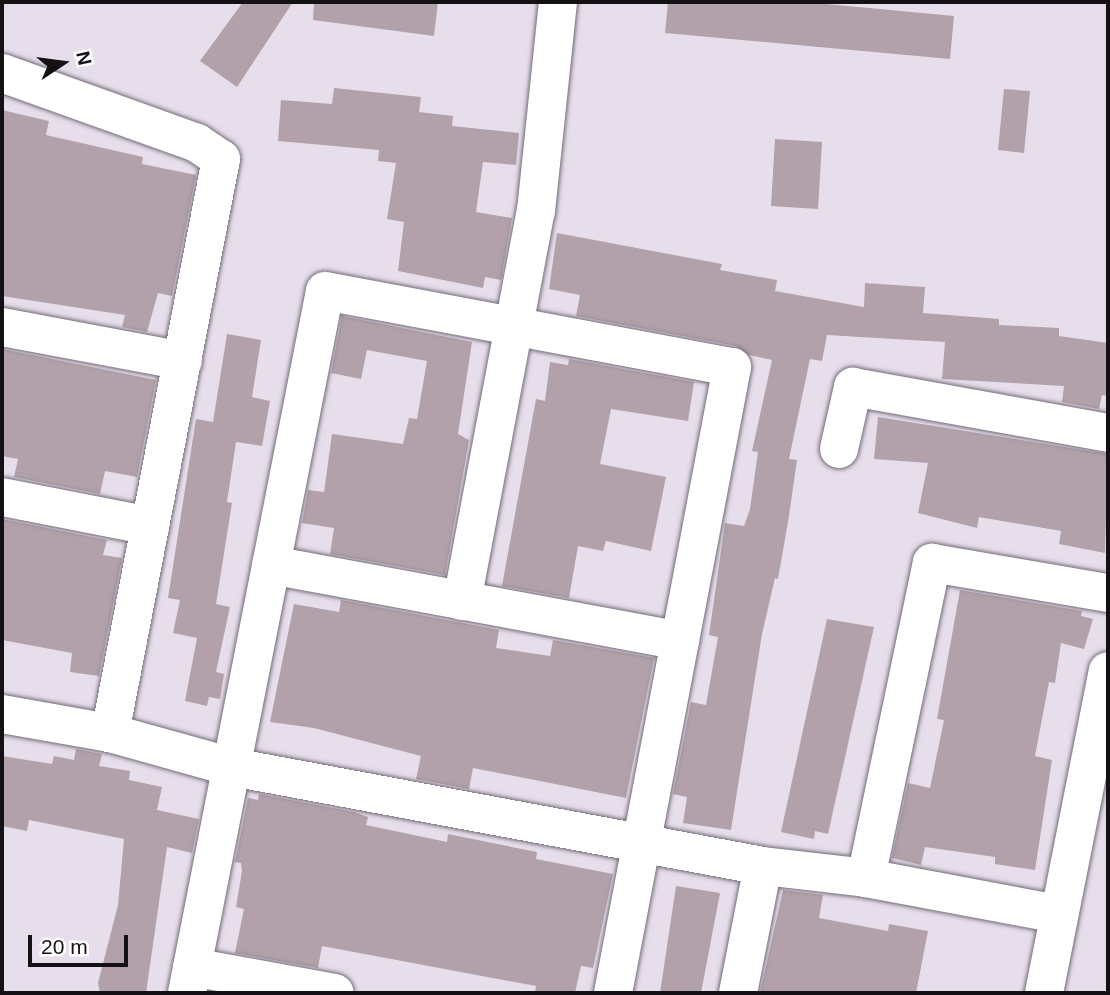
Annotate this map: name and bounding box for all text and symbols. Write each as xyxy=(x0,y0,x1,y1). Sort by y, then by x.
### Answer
north arrow xyxy=(28,28,98,98)
text: N xyxy=(72,49,96,67)
scale bar xyxy=(32,922,131,966)
text: 20 m xyxy=(41,935,88,958)

